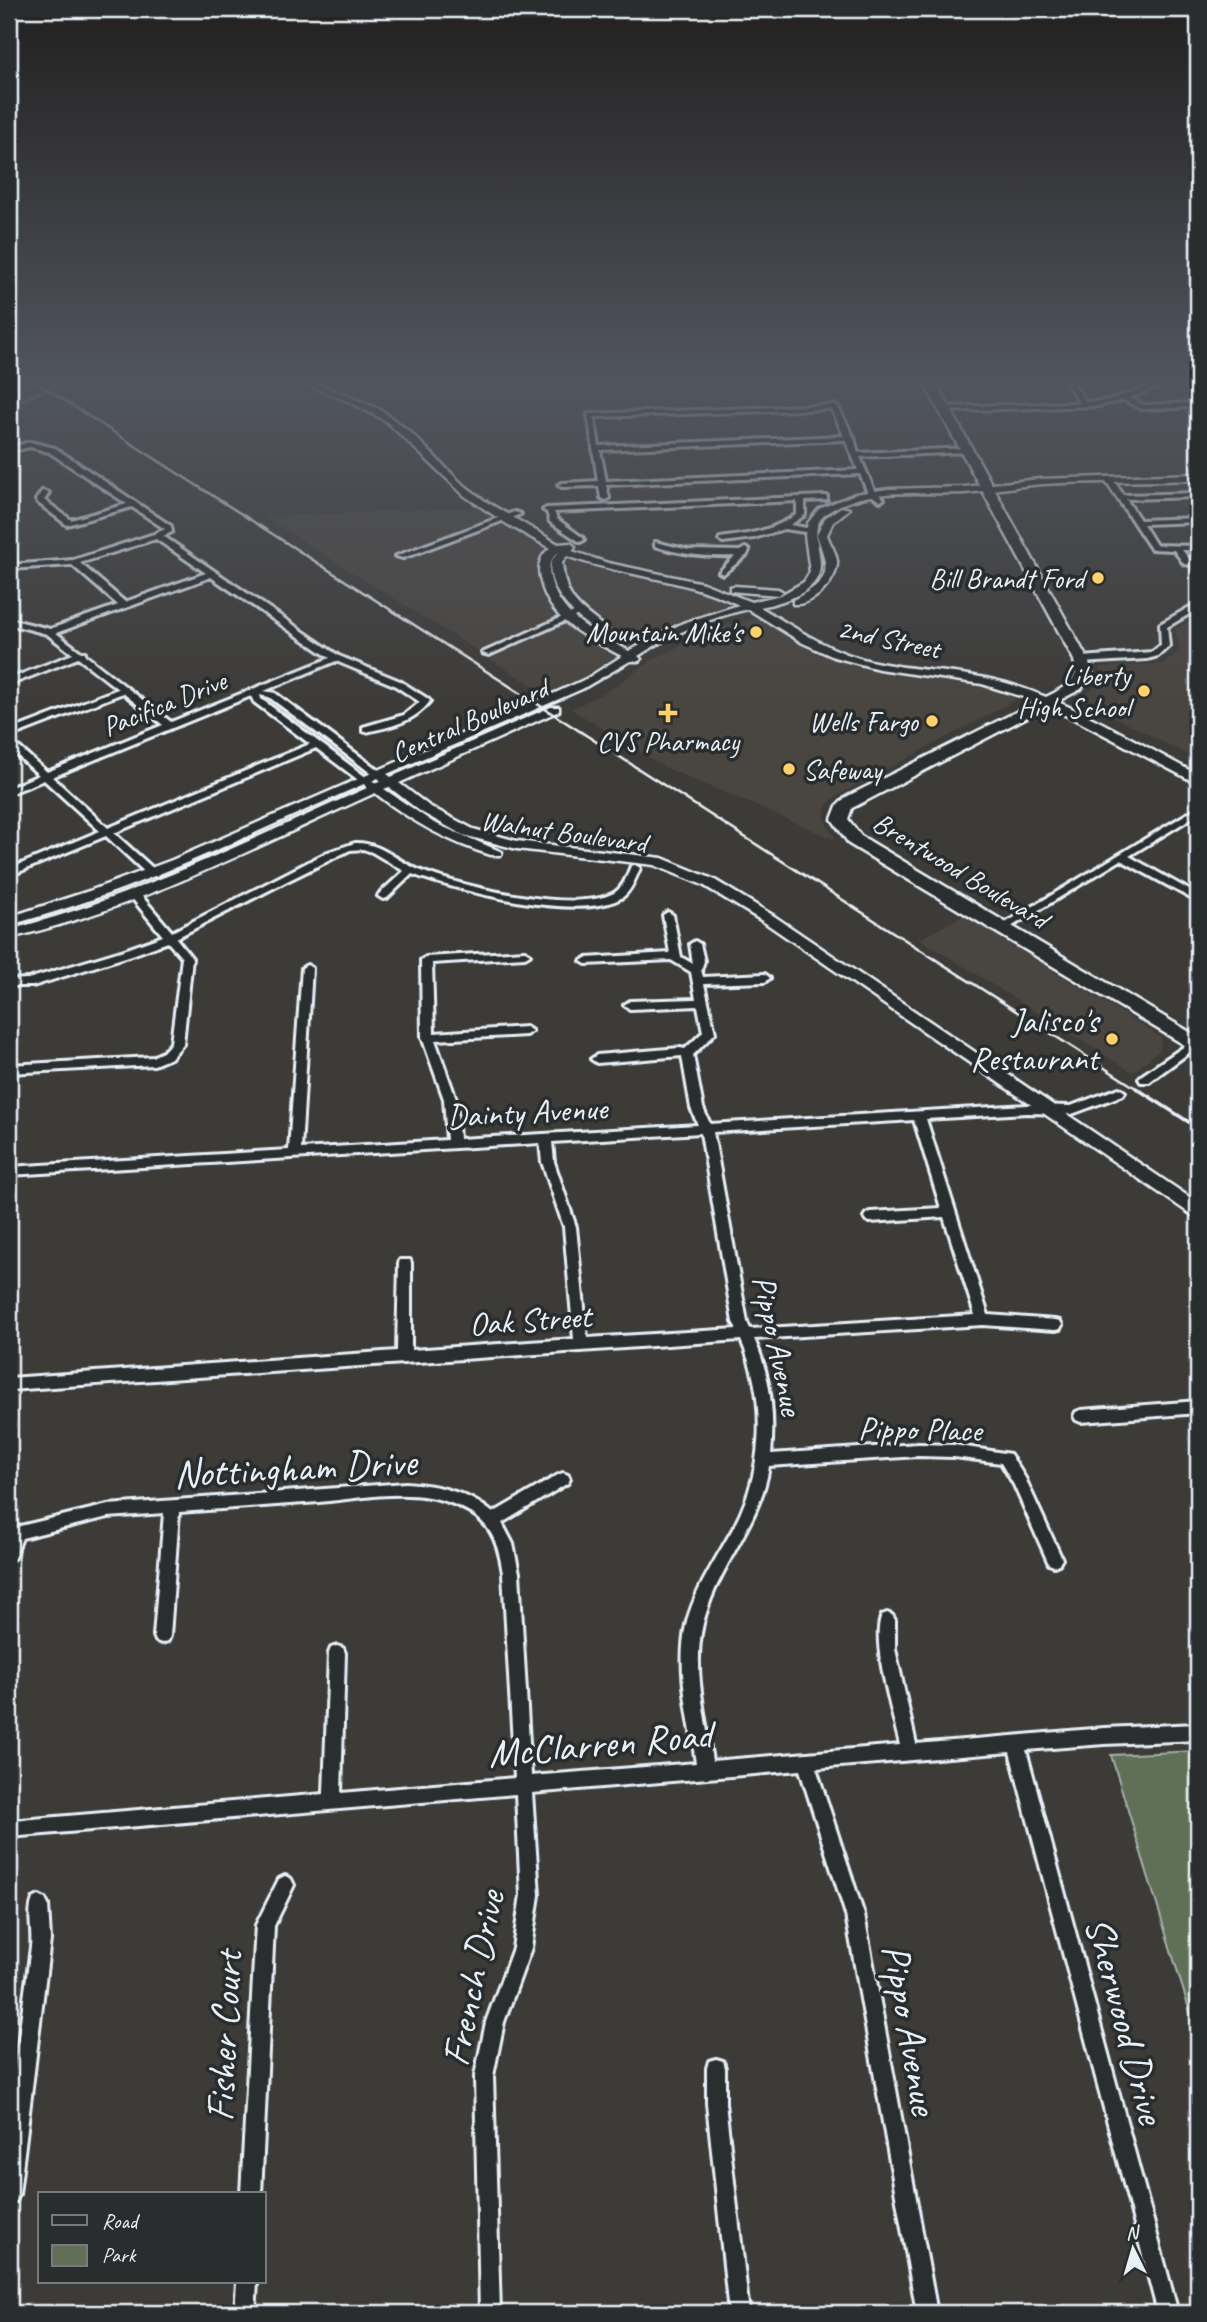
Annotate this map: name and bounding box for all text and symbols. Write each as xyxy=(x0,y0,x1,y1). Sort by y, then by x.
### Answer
place label: Bill Brandt Ford xyxy=(930,561,1088,596)
marker: Bill Brandt Ford xyxy=(1090,570,1106,586)
street label: 2nd Street xyxy=(835,611,946,667)
place label: Mountain Mike's xyxy=(586,615,744,650)
marker: Mountain Mike's xyxy=(748,624,764,640)
place label: Liberty High School xyxy=(1018,658,1135,725)
street label: Pacifica Drive xyxy=(97,662,233,744)
street label: Central Boulevard xyxy=(386,669,556,771)
marker: Liberty High School xyxy=(1136,683,1152,699)
place label: Wells Fargo xyxy=(809,704,920,739)
marker: CVS Pharmacy xyxy=(660,705,676,721)
marker: Wells Fargo xyxy=(924,713,940,729)
place label: CVS Pharmacy xyxy=(597,724,741,759)
place label: Safeway xyxy=(803,752,884,787)
marker: Safeway xyxy=(781,761,797,777)
street label: Walnut Boulevard xyxy=(479,803,653,861)
street label: Brentwood Boulevard xyxy=(867,804,1058,939)
place label: Jalisco's Restaurant xyxy=(970,1000,1101,1080)
marker: Jalisco's Restaurant xyxy=(1104,1031,1120,1047)
street label: Dainty Avenue xyxy=(446,1087,611,1137)
street label: Pippo Avenue xyxy=(743,1271,814,1421)
street label: Oak Street xyxy=(468,1295,595,1345)
street label: Pippo Place xyxy=(858,1407,984,1451)
street label: Nottingham Drive xyxy=(173,1437,421,1499)
street label: McClarren Road xyxy=(486,1709,719,1779)
street label: French Drive xyxy=(430,1883,517,2070)
street label: Sherwood Drive xyxy=(1073,1912,1177,2132)
street label: Pippo Avenue xyxy=(870,1940,950,2121)
street label: Fisher Court xyxy=(195,1946,254,2122)
legend xyxy=(38,2192,266,2284)
text: Road xyxy=(102,2208,141,2234)
north arrow xyxy=(1098,2214,1168,2284)
text: N xyxy=(1125,2220,1142,2246)
text: Park xyxy=(102,2242,137,2268)

